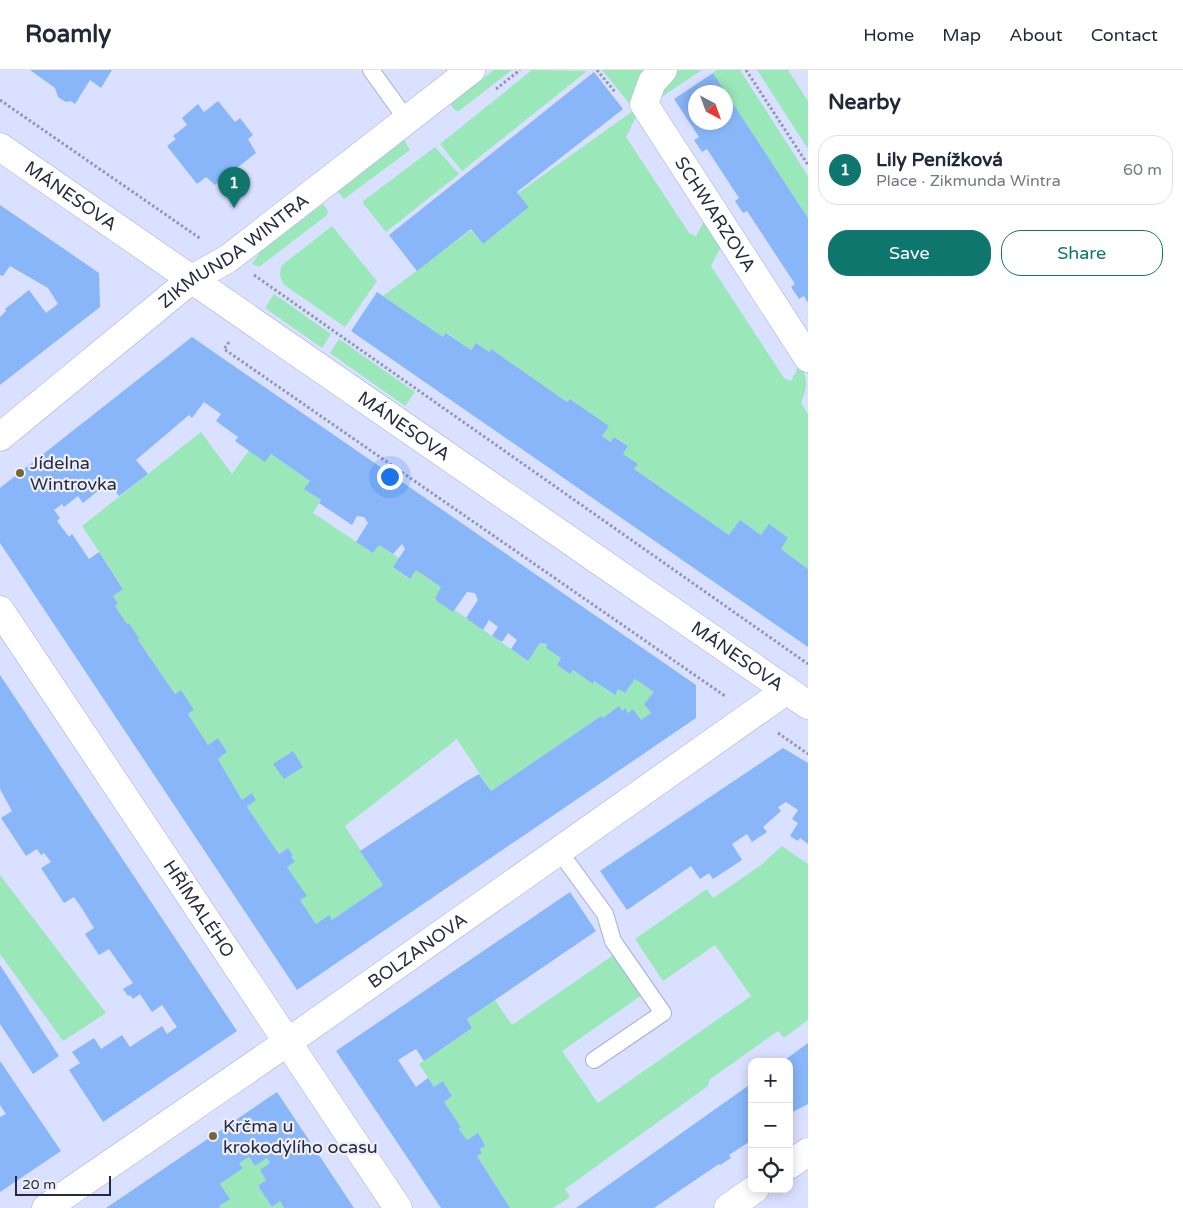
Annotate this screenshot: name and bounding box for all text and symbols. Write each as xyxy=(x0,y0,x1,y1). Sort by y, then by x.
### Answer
text: Roamly xyxy=(25,20,111,49)
text: Home xyxy=(863,24,914,46)
text: Map xyxy=(942,24,981,46)
text: About xyxy=(1009,24,1063,46)
text: Contact xyxy=(1091,24,1158,46)
north arrow xyxy=(688,85,733,130)
text: Nearby xyxy=(828,90,901,115)
text: Lily Penížková xyxy=(876,149,1003,171)
street label: SCHWARZOVA xyxy=(670,153,760,276)
street label: MÁNESOVA xyxy=(20,156,121,235)
text: 1 xyxy=(840,160,850,180)
text: 60 m xyxy=(1123,160,1162,180)
pin: 1 xyxy=(218,167,250,208)
text: Place · Zikmunda Wintra xyxy=(876,171,1061,191)
street label: ZIKMUNDA WINTRA xyxy=(154,189,313,313)
button: Save xyxy=(828,230,991,276)
button: Share xyxy=(1001,230,1163,276)
street label: MÁNESOVA xyxy=(354,386,454,466)
place label: Jídelna Wintrovka xyxy=(30,452,117,495)
your location xyxy=(377,464,403,490)
marker: Jídelna Wintrovka xyxy=(14,467,26,479)
street label: MÁNESOVA xyxy=(687,617,788,696)
street label: HŘÍMALÉHO xyxy=(159,856,239,962)
street label: BOLZANOVA xyxy=(364,908,471,993)
map controls xyxy=(748,1058,793,1193)
button: + xyxy=(748,1058,793,1103)
button: − xyxy=(748,1103,793,1148)
place label: Krčma u krokodýlího ocasu xyxy=(223,1115,378,1158)
marker: Krčma u krokodýlího ocasu xyxy=(207,1130,219,1142)
button: locate xyxy=(748,1148,793,1193)
scale bar xyxy=(15,1173,111,1196)
text: 20 m xyxy=(22,1176,56,1193)

